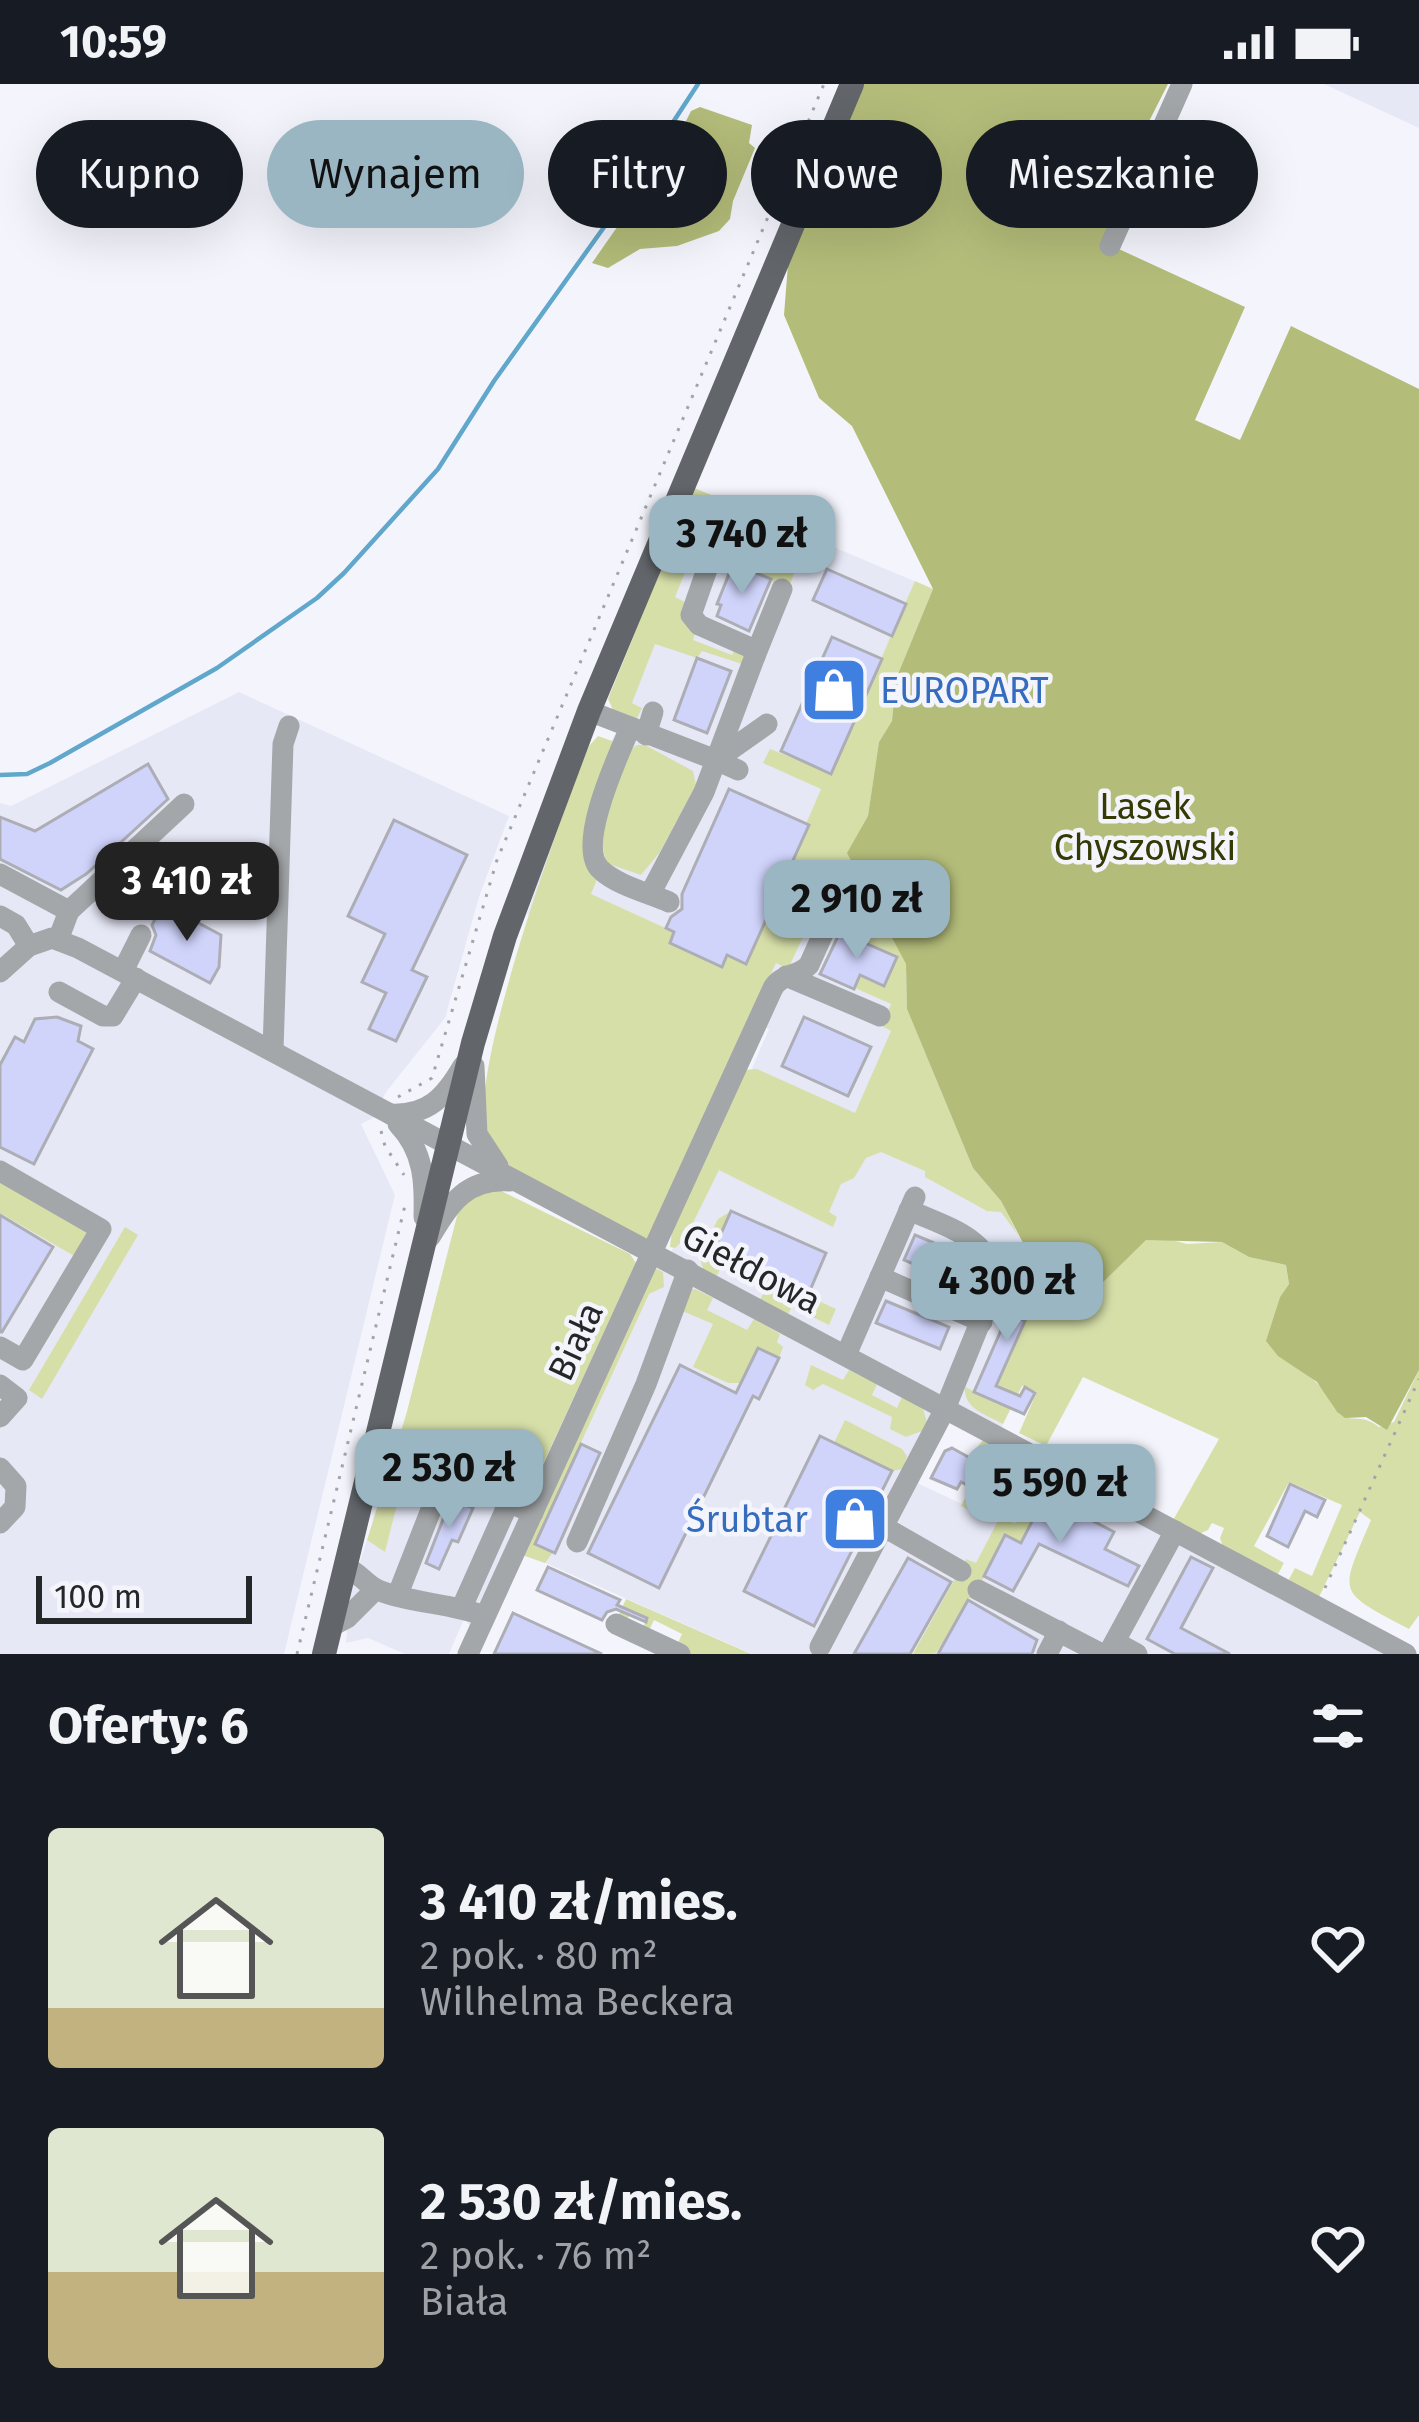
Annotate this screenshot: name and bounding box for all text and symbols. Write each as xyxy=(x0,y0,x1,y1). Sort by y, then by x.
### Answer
text: 10:59 xyxy=(60,15,167,69)
chip: Kupno xyxy=(36,120,243,228)
chip: Wynajem xyxy=(267,120,524,228)
chip: Filtry xyxy=(548,120,727,228)
chip: Nowe xyxy=(751,120,942,228)
chip: Mieszkanie xyxy=(966,120,1258,228)
pin: 3 740 zł xyxy=(618,495,866,597)
text: 3 740 zł xyxy=(676,511,808,557)
shop icon: EUROPART xyxy=(799,655,869,725)
place label: EUROPART xyxy=(880,669,1049,713)
park label: Lasek Chyszowski xyxy=(1054,785,1236,870)
pin: 3 410 zł xyxy=(63,842,311,944)
text: 3 410 zł xyxy=(122,858,252,904)
pin: 2 910 zł xyxy=(733,860,981,962)
text: 2 910 zł xyxy=(791,876,923,922)
street label: Giełdowa xyxy=(675,1214,828,1324)
pin: 4 300 zł xyxy=(883,1242,1131,1344)
text: 4 300 zł xyxy=(938,1258,1076,1304)
street label: Biała xyxy=(539,1295,613,1388)
pin: 2 530 zł xyxy=(325,1429,573,1531)
pin: 5 590 zł xyxy=(936,1444,1184,1546)
text: 2 530 zł xyxy=(382,1445,516,1491)
text: 5 590 zł xyxy=(992,1460,1128,1506)
shop icon: Śrubtar xyxy=(820,1484,890,1554)
place label: Śrubtar xyxy=(686,1497,808,1542)
scale bar xyxy=(36,1570,252,1623)
text: 100 m xyxy=(54,1577,142,1617)
icon: filters xyxy=(1305,1693,1371,1759)
text: Oferty: 6 xyxy=(48,1695,249,1757)
text: 3 410 zł/mies. xyxy=(420,1871,738,1933)
icon: home xyxy=(144,1876,288,2020)
icon: heart xyxy=(1305,1915,1371,1981)
text: 2 pok. · 80 m² xyxy=(420,1933,658,1979)
text: Wilhelma Beckera xyxy=(420,1979,735,2025)
text: 2 530 zł/mies. xyxy=(420,2171,742,2233)
icon: home xyxy=(144,2176,288,2320)
icon: heart xyxy=(1305,2215,1371,2281)
text: 2 pok. · 76 m² xyxy=(420,2233,651,2279)
text: Biała xyxy=(420,2279,509,2325)

